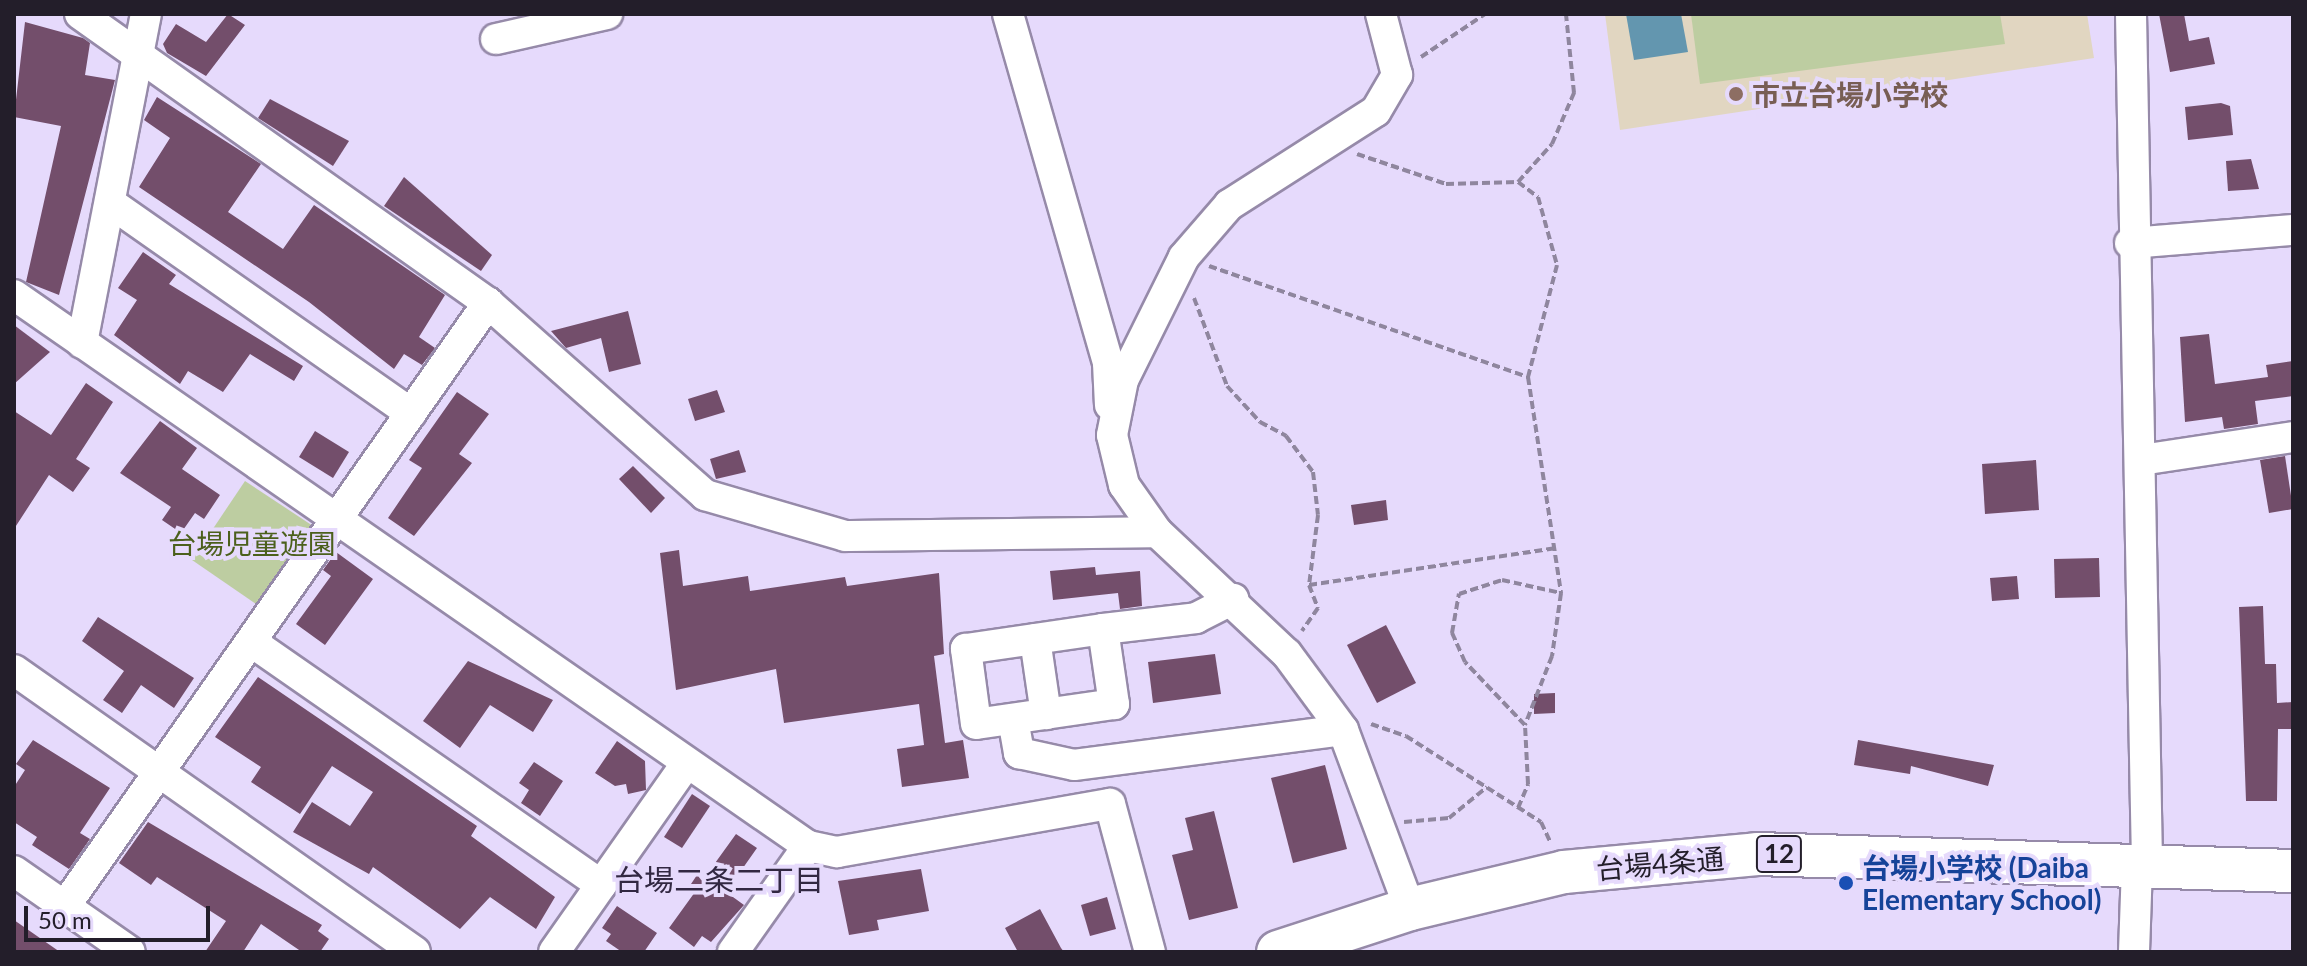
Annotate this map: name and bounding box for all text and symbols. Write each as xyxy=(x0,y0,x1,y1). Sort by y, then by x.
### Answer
place label: 市立台場小学校 xyxy=(1752,77,1948,111)
marker: 市立台場小学校 xyxy=(1727,85,1745,103)
park label: 台場児童遊園 xyxy=(168,526,336,560)
road number: 12 xyxy=(1755,832,1803,876)
street label: 台場4条通 xyxy=(1595,841,1725,885)
place label: 台場小学校 (Daiba Elementary School) xyxy=(1862,850,2102,916)
district label: 台場二条二丁目 xyxy=(614,861,824,897)
marker: 台場小学校 (Daiba Elementary School) xyxy=(1837,874,1855,892)
scale bar xyxy=(28,890,214,940)
text: 50 m xyxy=(38,905,92,934)

